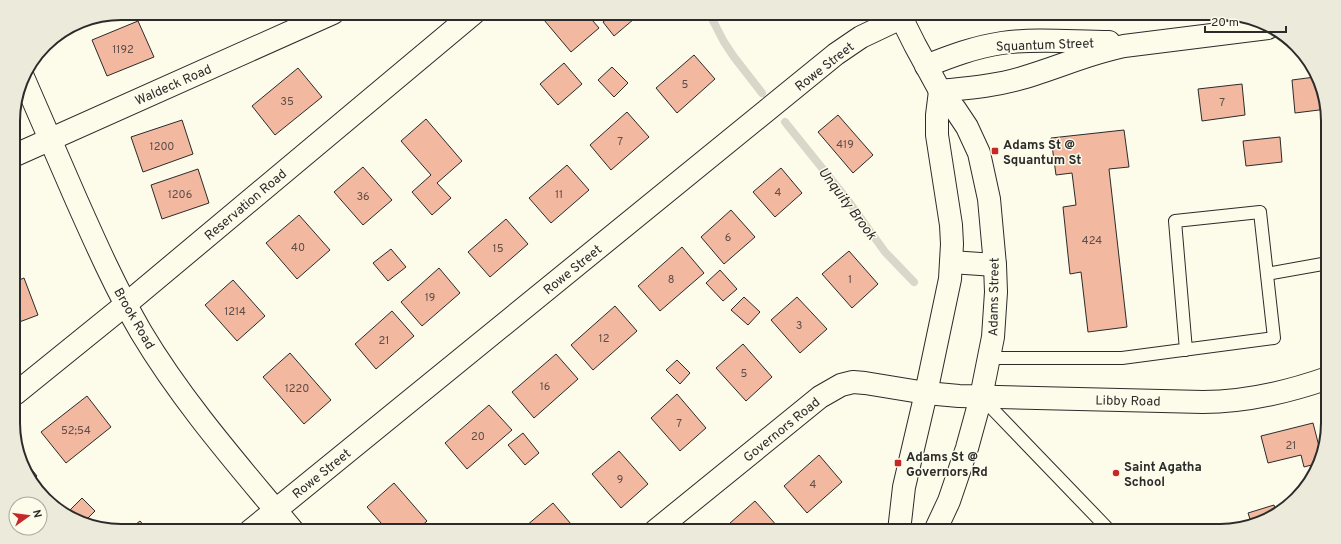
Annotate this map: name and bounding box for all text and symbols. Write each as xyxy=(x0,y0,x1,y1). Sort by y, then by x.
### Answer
scale bar xyxy=(1205,8,1286,34)
text: 20 m xyxy=(1211,15,1239,31)
street label: Squantum Street xyxy=(996,36,1095,56)
street label: Rowe Street xyxy=(793,40,858,96)
house number: 1192 xyxy=(112,43,134,57)
street label: Waldeck Road xyxy=(133,62,214,110)
house number: 5 xyxy=(682,78,689,92)
house number: 35 xyxy=(280,95,294,109)
house number: 7 xyxy=(1219,96,1225,110)
house number: 7 xyxy=(617,135,623,149)
house number: 419 xyxy=(836,138,854,152)
place label: Adams St @ Squantum St xyxy=(1003,138,1081,169)
house number: 1200 xyxy=(150,140,174,154)
marker: Adams St @ Squantum St xyxy=(990,146,1000,156)
water label: Unquity Brook xyxy=(814,164,880,244)
street label: Reservation Road xyxy=(202,167,291,244)
house number: 4 xyxy=(775,186,782,200)
house number: 1206 xyxy=(168,188,192,202)
house number: 11 xyxy=(555,188,563,202)
house number: 36 xyxy=(356,190,370,204)
house number: 6 xyxy=(725,231,731,245)
house number: 424 xyxy=(1082,234,1102,248)
house number: 40 xyxy=(291,241,305,255)
house number: 15 xyxy=(493,242,504,256)
street label: Rowe Street xyxy=(541,242,606,299)
street label: Adams Street xyxy=(986,257,1004,337)
house number: 8 xyxy=(668,273,674,287)
house number: 1 xyxy=(848,273,852,287)
street label: Brook Road xyxy=(109,286,157,352)
house number: 19 xyxy=(425,291,435,305)
house number: 1214 xyxy=(224,305,246,319)
house number: 3 xyxy=(796,319,802,333)
house number: 12 xyxy=(599,332,609,346)
house number: 21 xyxy=(379,334,389,348)
house number: 5 xyxy=(741,367,748,381)
house number: 16 xyxy=(540,380,550,394)
house number: 1220 xyxy=(285,382,309,396)
street label: Libby Road xyxy=(1095,393,1161,411)
street label: Governors Road xyxy=(741,395,824,466)
house number: 7 xyxy=(676,417,682,431)
house number: 52;54 xyxy=(61,424,91,438)
house number: 20 xyxy=(471,430,485,444)
house number: 21 xyxy=(1286,439,1296,453)
street label: Rowe Street xyxy=(290,446,355,503)
place label: Adams St @ Governors Rd xyxy=(906,450,988,481)
marker: Adams St @ Governors Rd xyxy=(893,458,903,468)
place label: Saint Agatha School xyxy=(1124,460,1202,491)
marker: Saint Agatha School xyxy=(1111,468,1121,478)
house number: 9 xyxy=(617,473,623,487)
house number: 4 xyxy=(810,478,817,492)
north arrow xyxy=(8,496,48,536)
text: N xyxy=(29,508,44,519)

